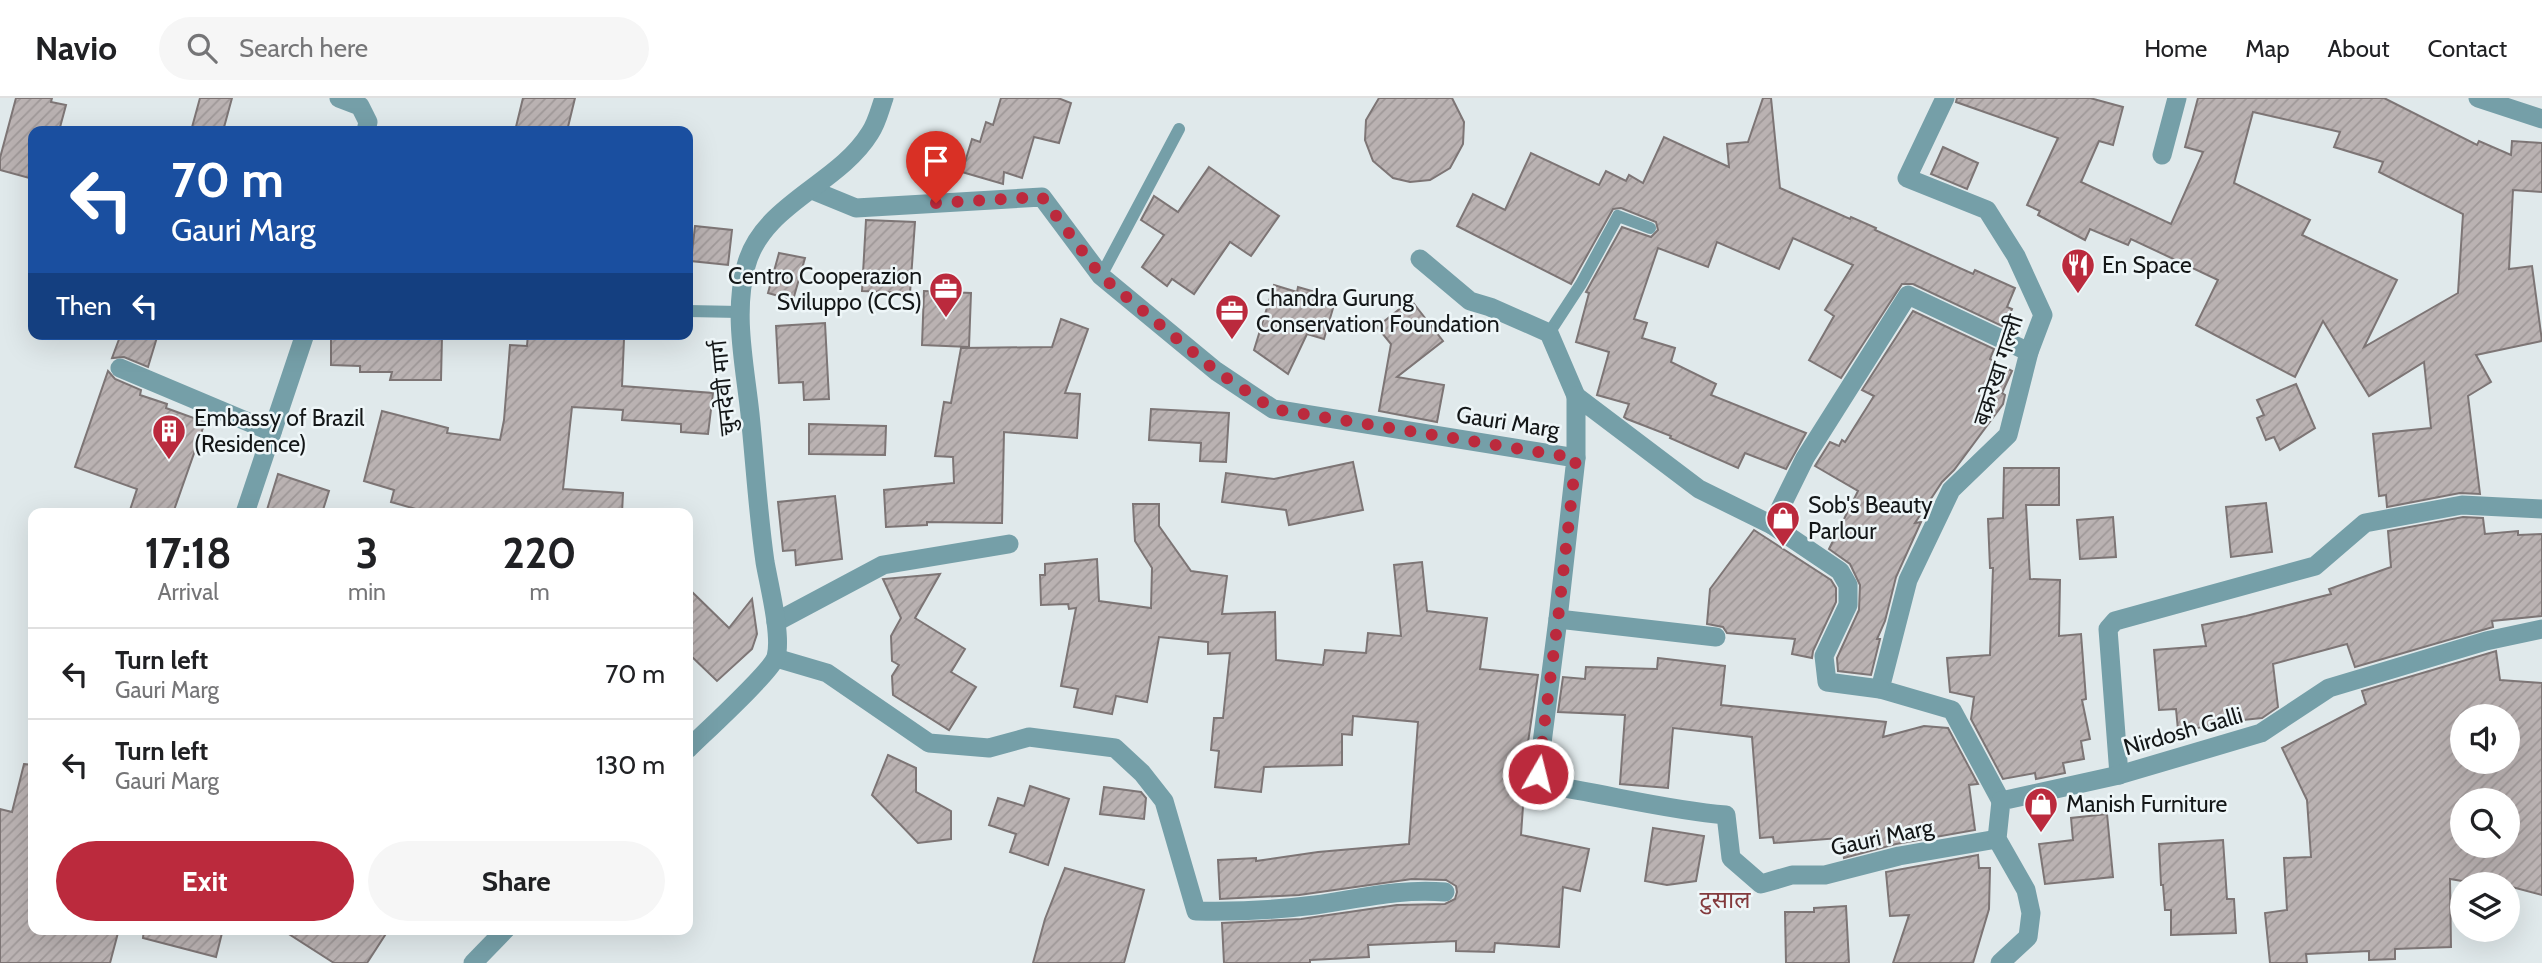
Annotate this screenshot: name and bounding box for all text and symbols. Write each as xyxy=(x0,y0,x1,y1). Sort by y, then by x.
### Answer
search box xyxy=(159,17,649,80)
text: Navio xyxy=(35,28,117,68)
icon: search xyxy=(183,29,221,67)
text: Search here xyxy=(239,32,368,64)
text: Home xyxy=(2144,34,2207,63)
text: Map xyxy=(2245,34,2290,63)
text: About xyxy=(2328,34,2390,63)
text: Contact xyxy=(2428,34,2507,63)
pin xyxy=(906,131,966,203)
icon: arrive xyxy=(917,142,955,180)
text: 70 m xyxy=(171,150,284,209)
icon: left xyxy=(56,154,147,245)
text: Gauri Marg xyxy=(171,210,316,249)
restaurant icon: En Space xyxy=(2059,246,2097,295)
place label: En Space xyxy=(2102,251,2192,279)
place label: Centro Cooperazion Sviluppo (CCS) xyxy=(728,262,922,316)
office icon: Centro Cooperazion Sviluppo (CCS) xyxy=(927,270,965,319)
place label: Chandra Gurung Conservation Foundation xyxy=(1256,284,1500,338)
icon: left xyxy=(126,287,164,325)
text: Then xyxy=(56,290,112,322)
office icon: Chandra Gurung Conservation Foundation xyxy=(1213,292,1251,341)
street label: बक्ररेखा गल्ली xyxy=(1967,310,2029,429)
street label: चुनदेवी मार्ग xyxy=(704,338,743,437)
street label: Gauri Marg xyxy=(1454,400,1562,444)
place label: Embassy of Brazil (Residence) xyxy=(194,404,365,458)
building icon: Embassy of Brazil (Residence) xyxy=(150,412,188,461)
place label: Sob's Beauty Parlour xyxy=(1808,491,1933,545)
shop icon: Sob's Beauty Parlour xyxy=(1764,499,1802,548)
text: 17:18 xyxy=(144,527,232,579)
text: 3 xyxy=(356,527,378,579)
text: 220 xyxy=(502,527,577,579)
text: Arrival xyxy=(157,578,219,606)
text: min xyxy=(348,578,386,606)
text: m xyxy=(529,578,550,606)
text: Turn left xyxy=(115,644,208,676)
icon: left xyxy=(56,655,94,693)
text: 70 m xyxy=(605,658,665,690)
text: Gauri Marg xyxy=(115,676,219,704)
street label: Nirdosh Galli xyxy=(2120,701,2246,761)
map controls xyxy=(2450,704,2520,942)
button: sound xyxy=(2450,704,2520,774)
text: Turn left xyxy=(115,735,208,767)
position arrow xyxy=(1501,737,1575,811)
icon: left xyxy=(56,746,94,784)
text: 130 m xyxy=(596,749,665,781)
text: Gauri Marg xyxy=(115,767,219,795)
shop icon: Manish Furniture xyxy=(2022,785,2060,834)
button: search xyxy=(2450,788,2520,858)
place label: Manish Furniture xyxy=(2066,790,2227,818)
street label: Gauri Marg xyxy=(1828,812,1936,862)
button: Exit xyxy=(56,841,354,921)
button: Share xyxy=(368,841,665,921)
button: layers xyxy=(2450,872,2520,942)
district label: टुसाल xyxy=(1700,885,1751,915)

